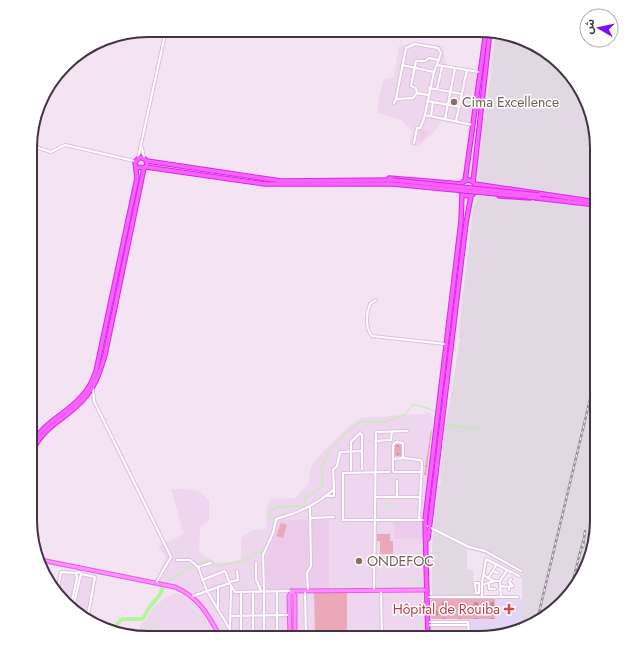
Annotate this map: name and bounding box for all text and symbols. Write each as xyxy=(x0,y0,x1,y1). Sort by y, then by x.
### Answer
north arrow xyxy=(579,8,619,48)
text: ش xyxy=(580,18,598,35)
place label: Cima Excellence xyxy=(462,92,559,112)
marker: Cima Excellence xyxy=(449,97,459,107)
place label: ONDEFOC xyxy=(367,551,434,571)
marker: ONDEFOC xyxy=(354,556,364,566)
place label: Hôpital de Rouiba xyxy=(393,599,500,619)
marker: Hôpital de Rouiba xyxy=(503,603,515,615)

